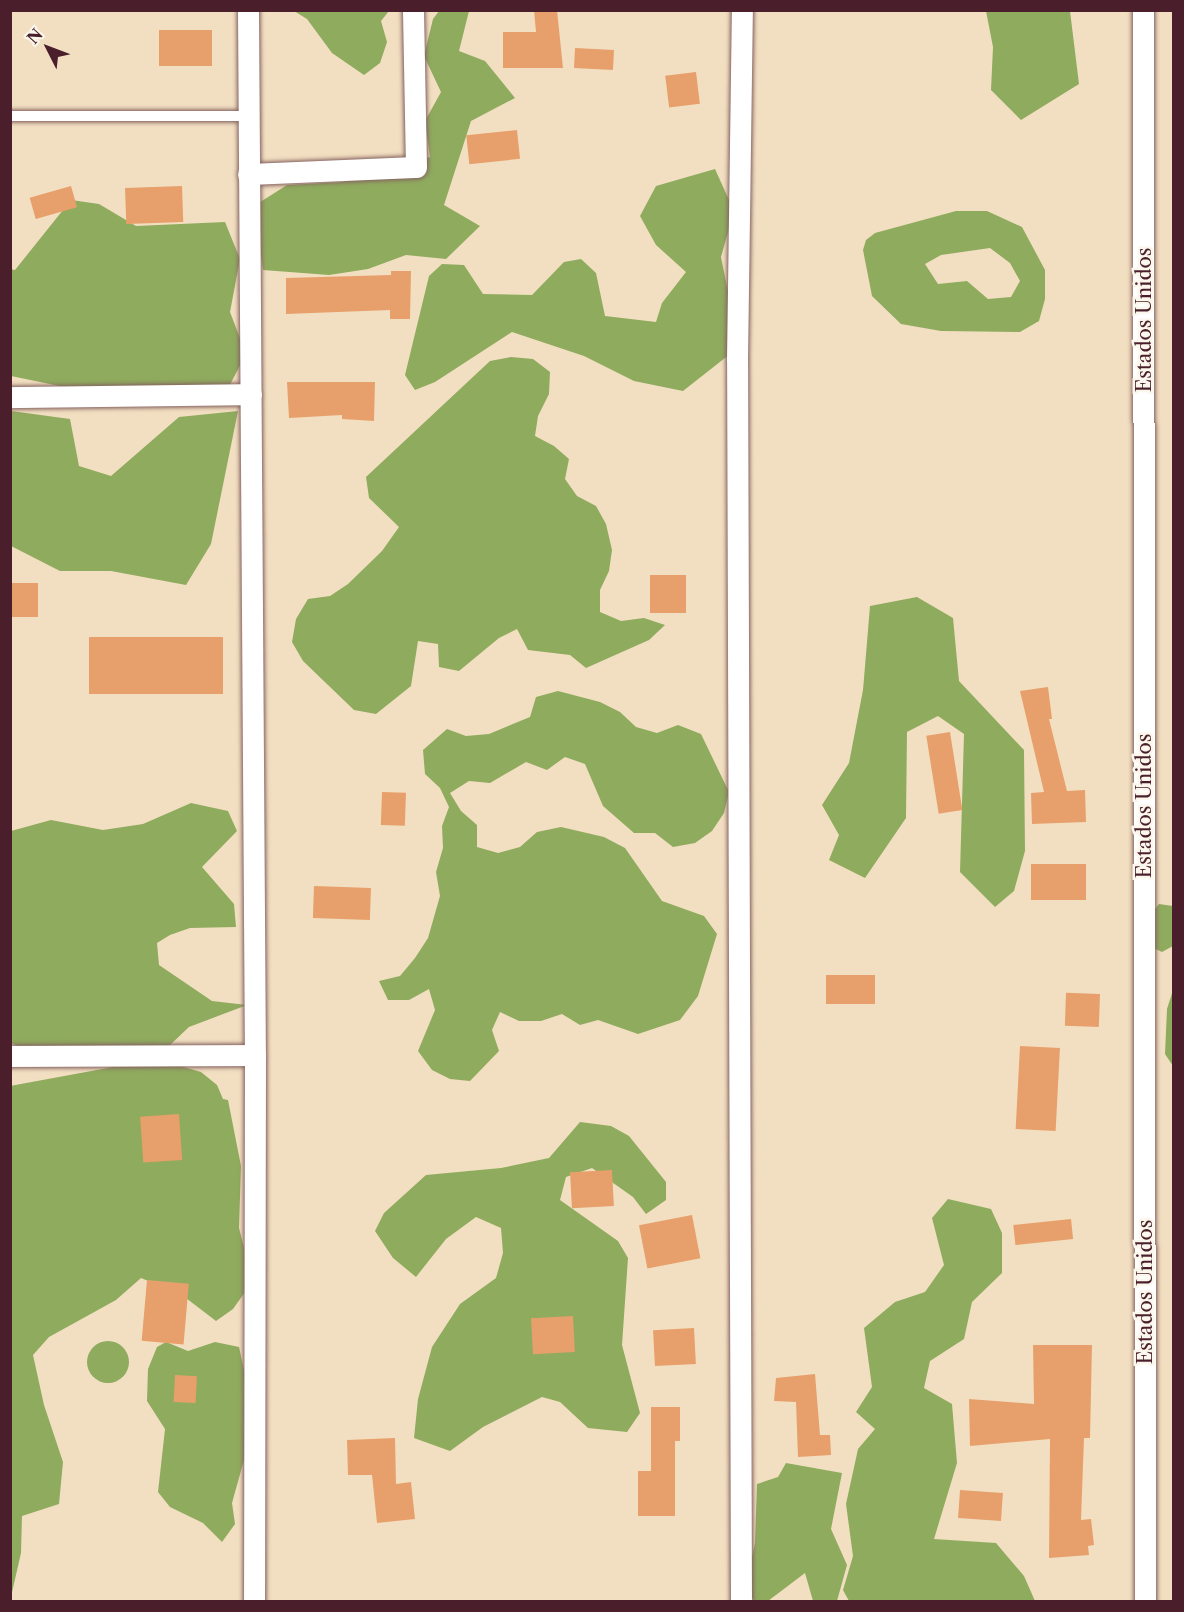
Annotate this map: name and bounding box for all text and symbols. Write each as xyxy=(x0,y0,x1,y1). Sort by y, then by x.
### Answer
north arrow xyxy=(18,18,78,78)
text: N xyxy=(23,24,47,48)
street label: Estados Unidos xyxy=(1132,247,1156,393)
street label: Estados Unidos xyxy=(1132,733,1156,879)
street label: Estados Unidos xyxy=(1133,1219,1157,1365)

